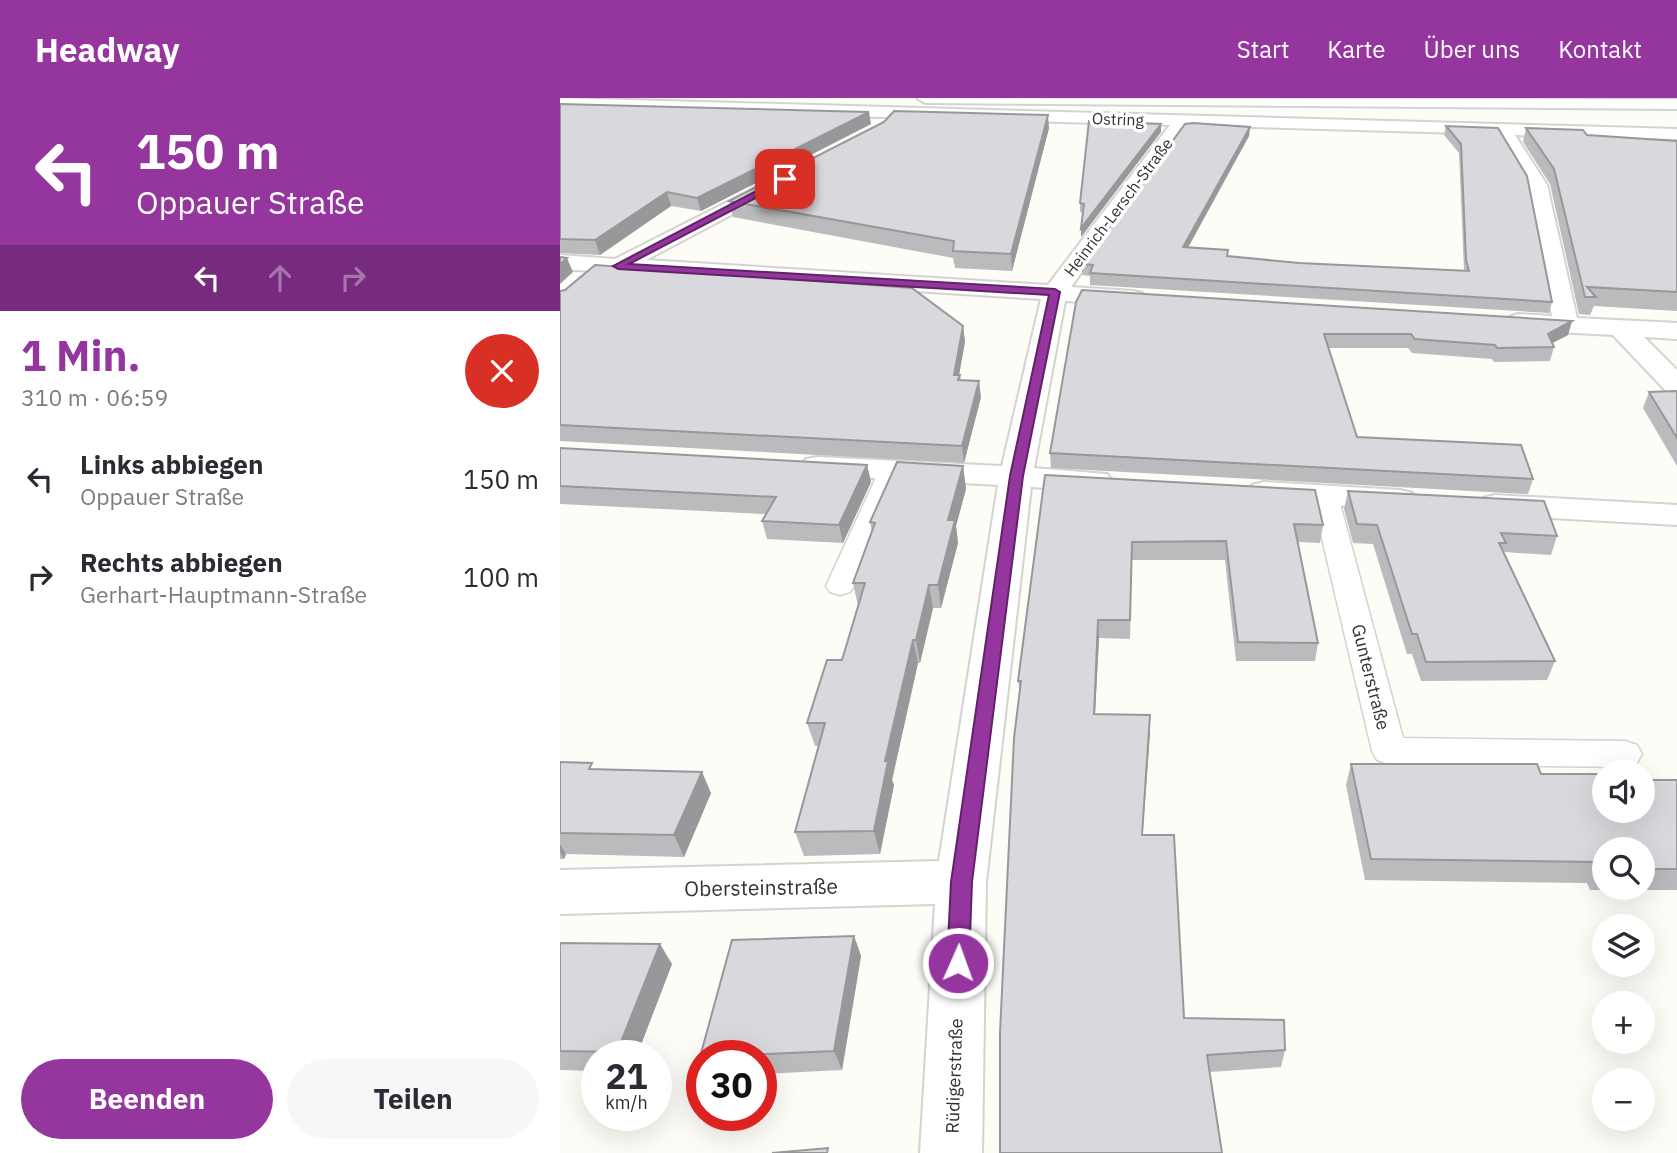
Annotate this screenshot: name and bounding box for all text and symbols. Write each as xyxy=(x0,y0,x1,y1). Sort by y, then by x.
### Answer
text: Headway xyxy=(35,28,180,71)
text: Start xyxy=(1237,33,1289,65)
text: Karte xyxy=(1327,33,1385,65)
text: Über uns xyxy=(1423,33,1520,65)
text: Kontakt xyxy=(1558,33,1642,65)
street label: Ostring xyxy=(1092,108,1145,130)
text: 150 m xyxy=(136,119,280,182)
icon: left xyxy=(21,126,112,217)
street label: Heinrich-Lersch-Straße xyxy=(1059,134,1177,280)
pin xyxy=(755,149,815,209)
icon: arrive xyxy=(766,160,804,198)
text: Oppauer Straße xyxy=(136,181,364,223)
icon: left xyxy=(188,259,226,297)
icon: ahead xyxy=(261,259,299,297)
icon: right xyxy=(334,259,372,297)
text: 1 Min. xyxy=(21,328,141,383)
button: close xyxy=(465,334,539,408)
text: 310 m · 06:59 xyxy=(21,382,168,412)
text: Links abbiegen xyxy=(80,447,263,481)
icon: left xyxy=(21,460,59,498)
text: 150 m xyxy=(463,462,539,496)
text: Oppauer Straße xyxy=(80,481,244,511)
text: Rechts abbiegen xyxy=(80,545,283,579)
icon: right xyxy=(21,558,59,596)
text: 100 m xyxy=(463,560,539,594)
text: Gerhart-Hauptmann-Straße xyxy=(80,579,367,609)
street label: Gunterstraße xyxy=(1347,622,1395,732)
map controls xyxy=(1592,760,1655,1131)
button: sound xyxy=(1592,760,1655,823)
button: search xyxy=(1592,837,1655,900)
street label: Obersteinstraße xyxy=(684,872,838,902)
button: layers xyxy=(1592,914,1655,977)
position arrow xyxy=(921,926,995,1000)
button: + xyxy=(1592,991,1655,1054)
street label: Rüdigerstraße xyxy=(940,1018,968,1134)
speed limit sign: 30 xyxy=(686,1040,777,1131)
text: 21 xyxy=(605,1053,648,1099)
button: Beenden xyxy=(21,1059,273,1139)
button: Teilen xyxy=(287,1059,539,1139)
button: − xyxy=(1592,1068,1655,1131)
text: km/h xyxy=(605,1091,648,1114)

